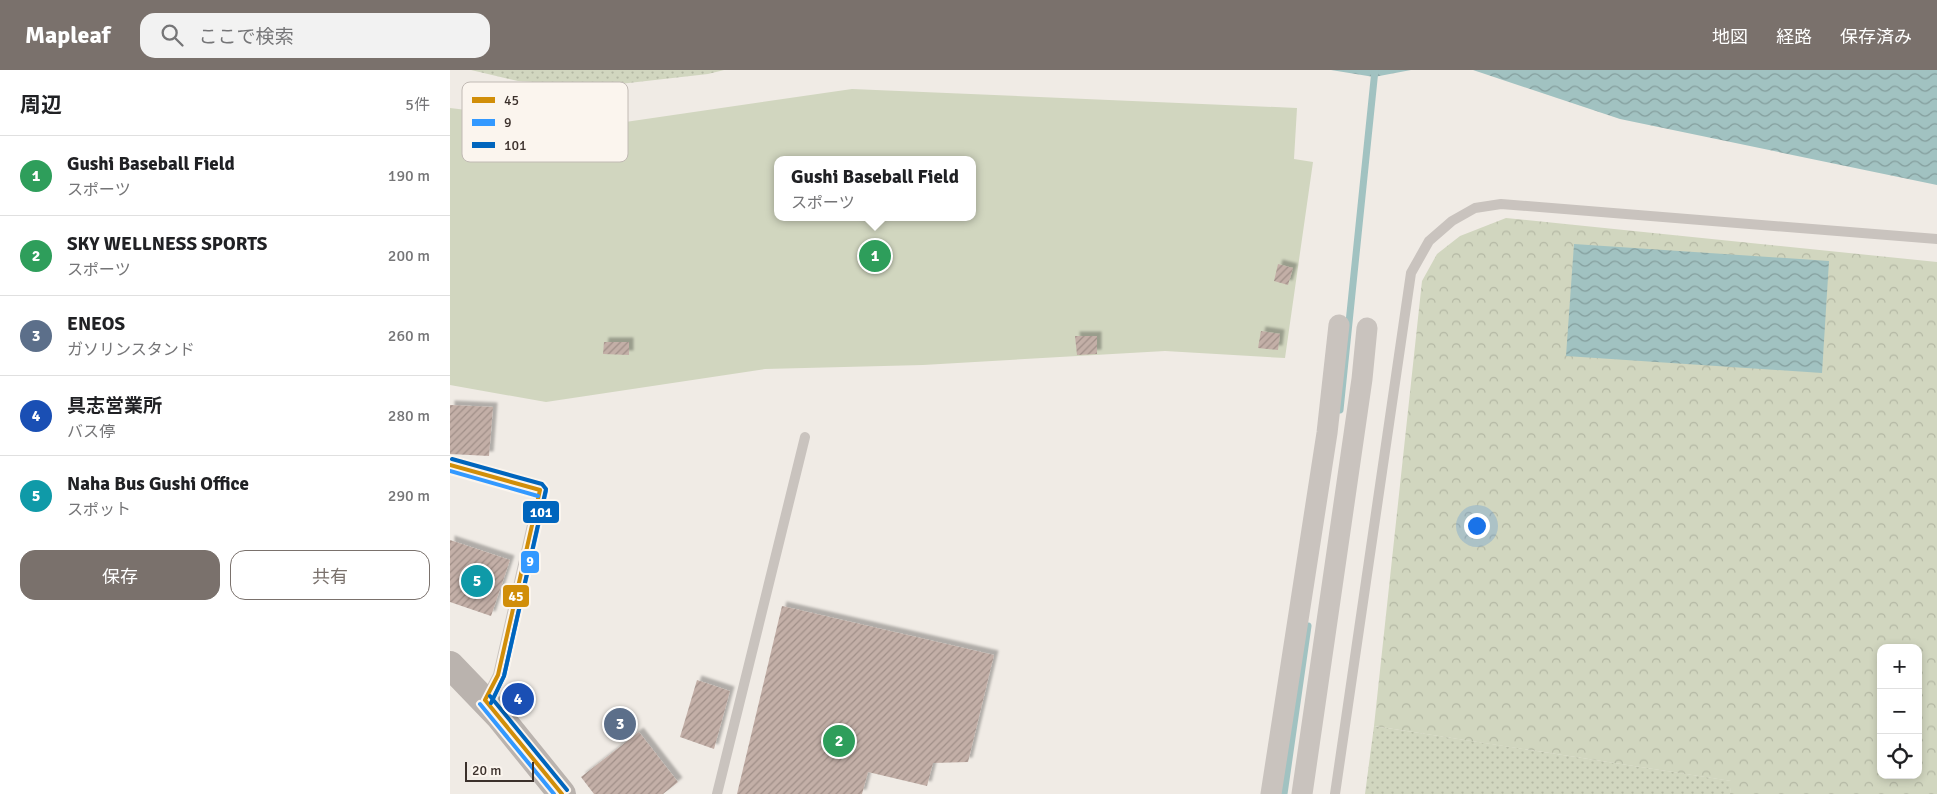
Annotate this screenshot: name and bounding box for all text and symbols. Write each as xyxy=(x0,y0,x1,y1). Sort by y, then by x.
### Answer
search box xyxy=(140,13,490,58)
text: Mapleaf xyxy=(25,20,110,50)
icon: search xyxy=(158,21,186,49)
text: ここで検索 xyxy=(198,25,293,49)
text: 地図 xyxy=(1712,26,1748,48)
text: 経路 xyxy=(1776,26,1812,48)
text: 保存済み xyxy=(1840,26,1912,48)
legend xyxy=(462,82,628,162)
text: 周辺 xyxy=(20,92,62,118)
text: 45 xyxy=(504,92,519,109)
text: 5件 xyxy=(405,95,430,115)
text: 9 xyxy=(504,114,512,131)
text: 101 xyxy=(504,137,527,154)
text: Gushi Baseball Field xyxy=(67,152,235,176)
popup xyxy=(774,156,976,221)
text: Gushi Baseball Field xyxy=(791,165,959,189)
text: 1 xyxy=(32,166,40,186)
text: 190 m xyxy=(388,166,430,186)
text: スポーツ xyxy=(67,180,131,200)
text: スポーツ xyxy=(791,193,855,213)
text: SKY WELLNESS SPORTS xyxy=(67,232,267,256)
pin: 1 xyxy=(859,237,891,275)
text: 2 xyxy=(32,246,40,266)
text: 200 m xyxy=(388,246,430,266)
text: スポーツ xyxy=(67,260,131,280)
text: ENEOS xyxy=(67,312,125,336)
text: 3 xyxy=(32,326,40,346)
text: 260 m xyxy=(388,326,430,346)
text: ガソリンスタンド xyxy=(67,340,195,360)
text: 具志営業所 xyxy=(67,394,162,418)
text: 4 xyxy=(32,406,40,426)
text: 280 m xyxy=(388,406,430,426)
text: バス停 xyxy=(67,422,115,442)
text: Naha Bus Gushi Office xyxy=(67,472,249,496)
text: 5 xyxy=(32,486,40,506)
text: 290 m xyxy=(388,486,430,506)
text: スポット xyxy=(67,500,131,520)
line badge: 101 xyxy=(522,500,560,524)
text: 101 xyxy=(530,504,553,521)
your location xyxy=(1464,513,1490,539)
button: 保存 xyxy=(20,550,220,600)
button: 共有 xyxy=(230,550,430,600)
line badge: 9 xyxy=(520,550,540,574)
text: 9 xyxy=(526,553,534,570)
pin: 5 xyxy=(461,562,493,600)
line badge: 45 xyxy=(502,584,530,608)
text: 45 xyxy=(508,588,524,605)
map controls xyxy=(1877,644,1922,779)
button: + xyxy=(1877,644,1922,689)
pin: 4 xyxy=(502,680,534,718)
button: − xyxy=(1877,689,1922,734)
pin: 3 xyxy=(604,705,636,743)
pin: 2 xyxy=(823,722,855,760)
button: locate xyxy=(1877,734,1922,779)
scale bar xyxy=(465,759,534,782)
text: 20 m xyxy=(472,762,501,779)

